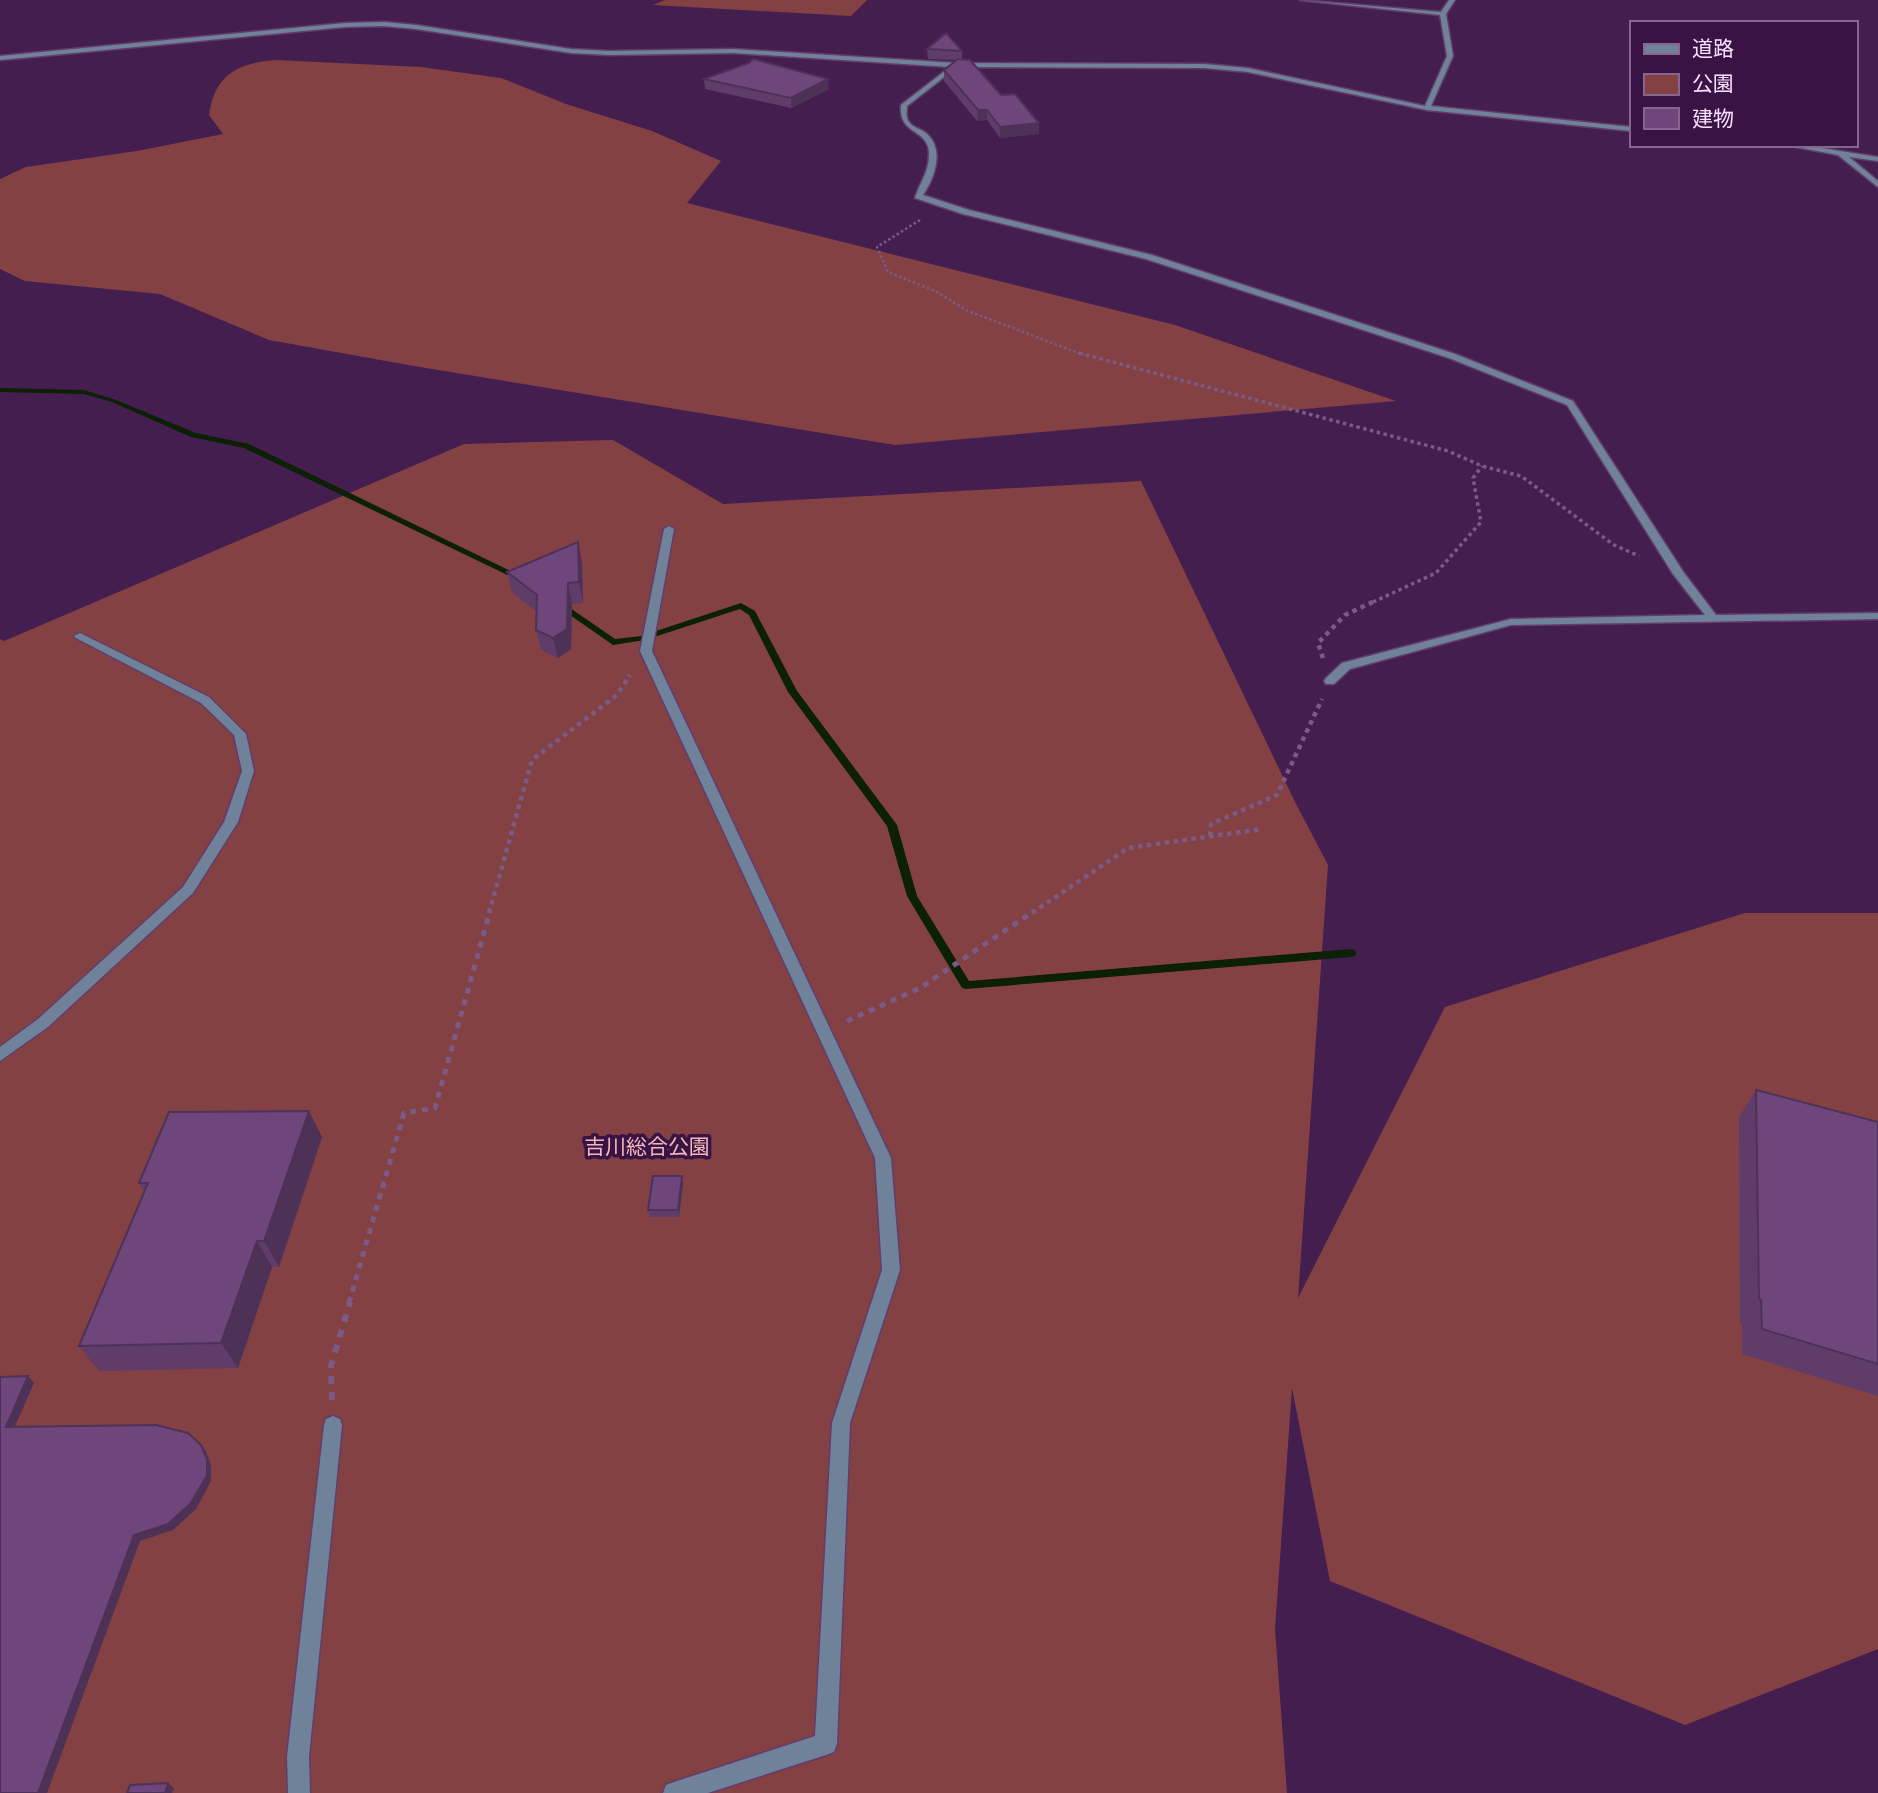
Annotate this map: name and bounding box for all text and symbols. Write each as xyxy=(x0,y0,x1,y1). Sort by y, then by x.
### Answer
legend xyxy=(1630,21,1857,147)
text: 道路 xyxy=(1692,34,1734,63)
text: 公園 xyxy=(1692,69,1734,98)
text: 建物 xyxy=(1692,104,1734,133)
park label: 吉川総合公園 xyxy=(584,1132,710,1161)

